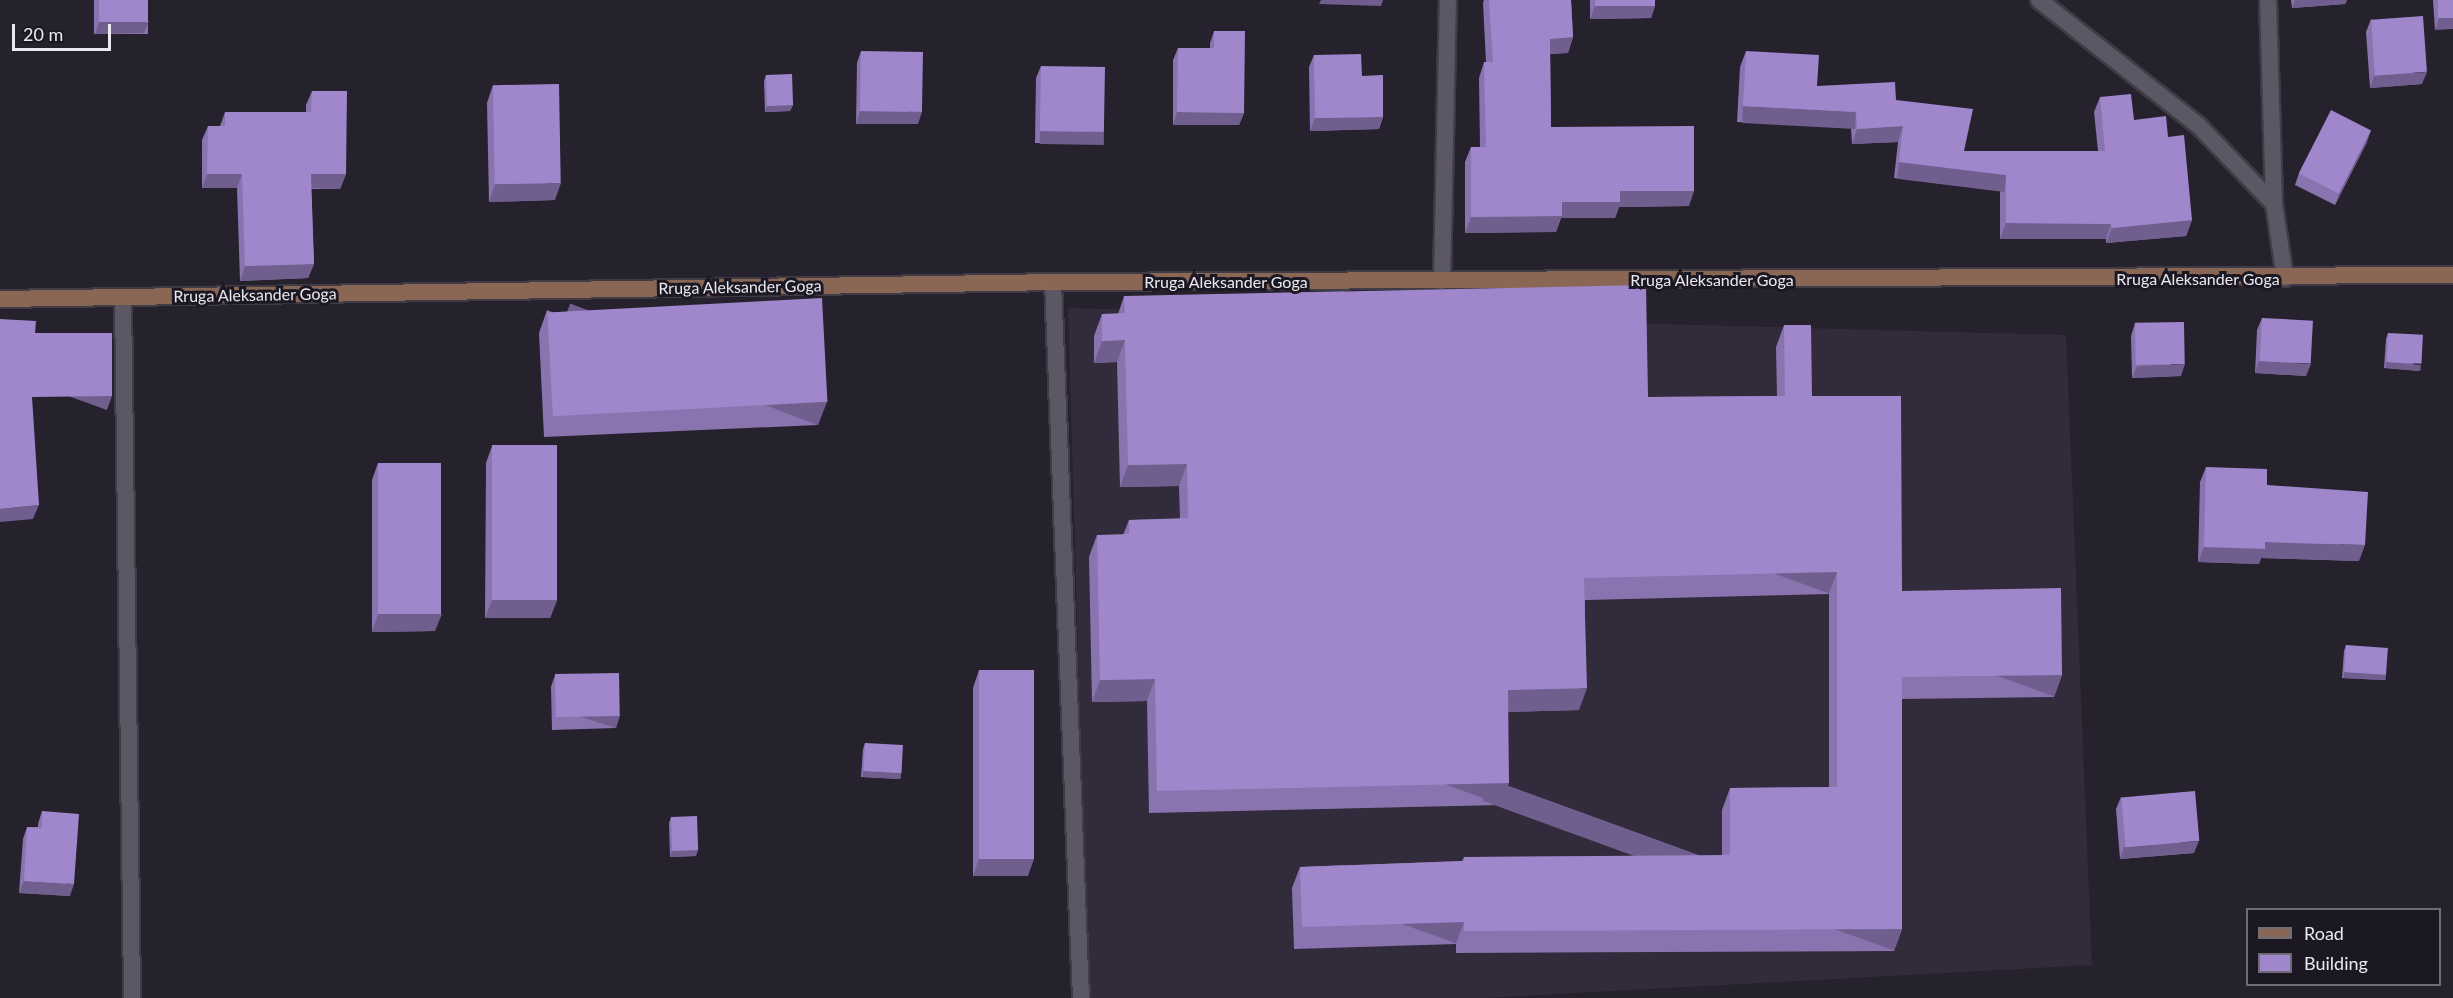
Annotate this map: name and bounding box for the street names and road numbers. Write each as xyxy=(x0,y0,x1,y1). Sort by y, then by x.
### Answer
street label: Rruga Aleksander Goga xyxy=(2116,269,2280,289)
street label: Rruga Aleksander Goga xyxy=(1630,270,1794,290)
street label: Rruga Aleksander Goga xyxy=(1144,272,1308,292)
street label: Rruga Aleksander Goga xyxy=(658,276,822,298)
street label: Rruga Aleksander Goga xyxy=(173,284,337,306)

